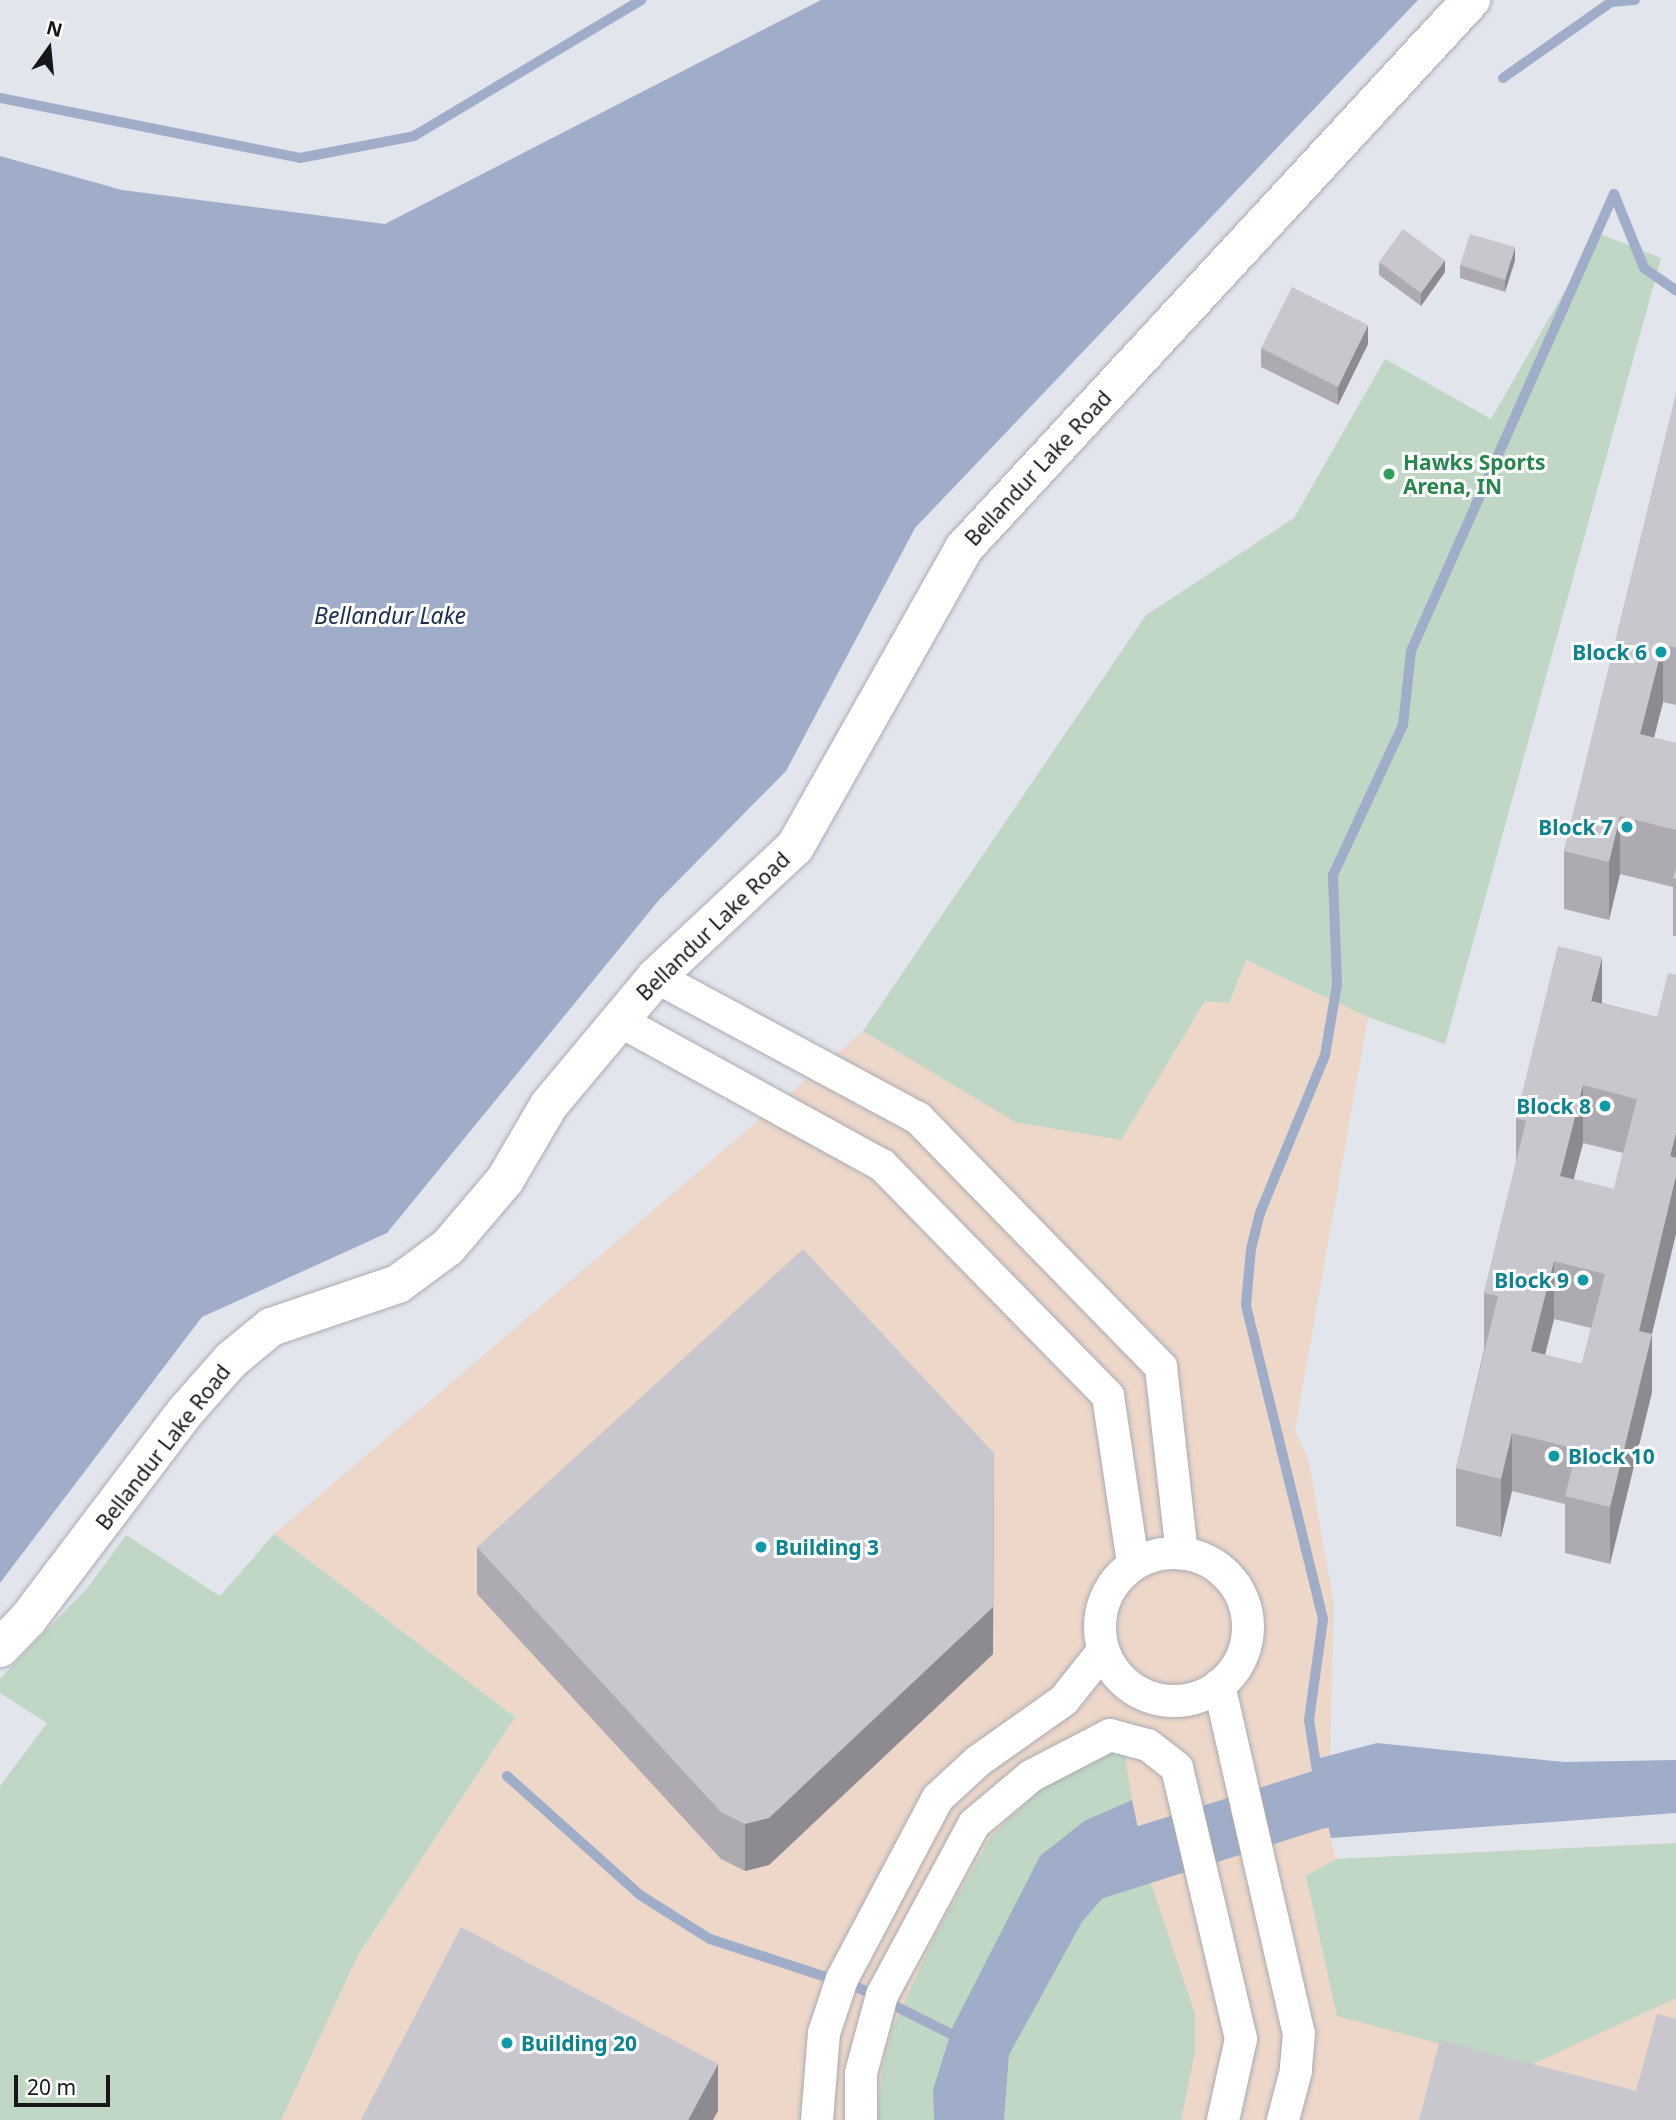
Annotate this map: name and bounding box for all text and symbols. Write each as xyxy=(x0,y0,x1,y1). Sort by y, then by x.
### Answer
north arrow xyxy=(14,14,84,84)
text: N xyxy=(44,14,65,43)
street label: Bellandur Lake Road xyxy=(960,385,1116,551)
place label: Hawks Sports Arena, IN xyxy=(1403,449,1546,499)
marker: Hawks Sports Arena, IN xyxy=(1381,466,1397,482)
water label: Bellandur Lake xyxy=(314,601,466,629)
place label: Block 6 xyxy=(1572,639,1647,665)
marker: Block 6 xyxy=(1653,644,1669,660)
place label: Block 7 xyxy=(1538,814,1613,840)
marker: Block 7 xyxy=(1619,819,1635,835)
street label: Bellandur Lake Road xyxy=(631,846,795,1006)
place label: Block 8 xyxy=(1516,1093,1591,1119)
marker: Block 8 xyxy=(1597,1098,1613,1114)
place label: Block 9 xyxy=(1494,1267,1569,1293)
marker: Block 9 xyxy=(1575,1272,1591,1288)
street label: Bellandur Lake Road xyxy=(91,1359,235,1535)
place label: Block 10 xyxy=(1568,1443,1655,1469)
marker: Block 10 xyxy=(1546,1448,1562,1464)
place label: Building 3 xyxy=(775,1534,879,1560)
marker: Building 3 xyxy=(753,1539,769,1555)
place label: Building 20 xyxy=(521,2030,637,2056)
marker: Building 20 xyxy=(499,2035,515,2051)
scale bar xyxy=(18,2060,114,2104)
text: 20 m xyxy=(27,2073,76,2101)

